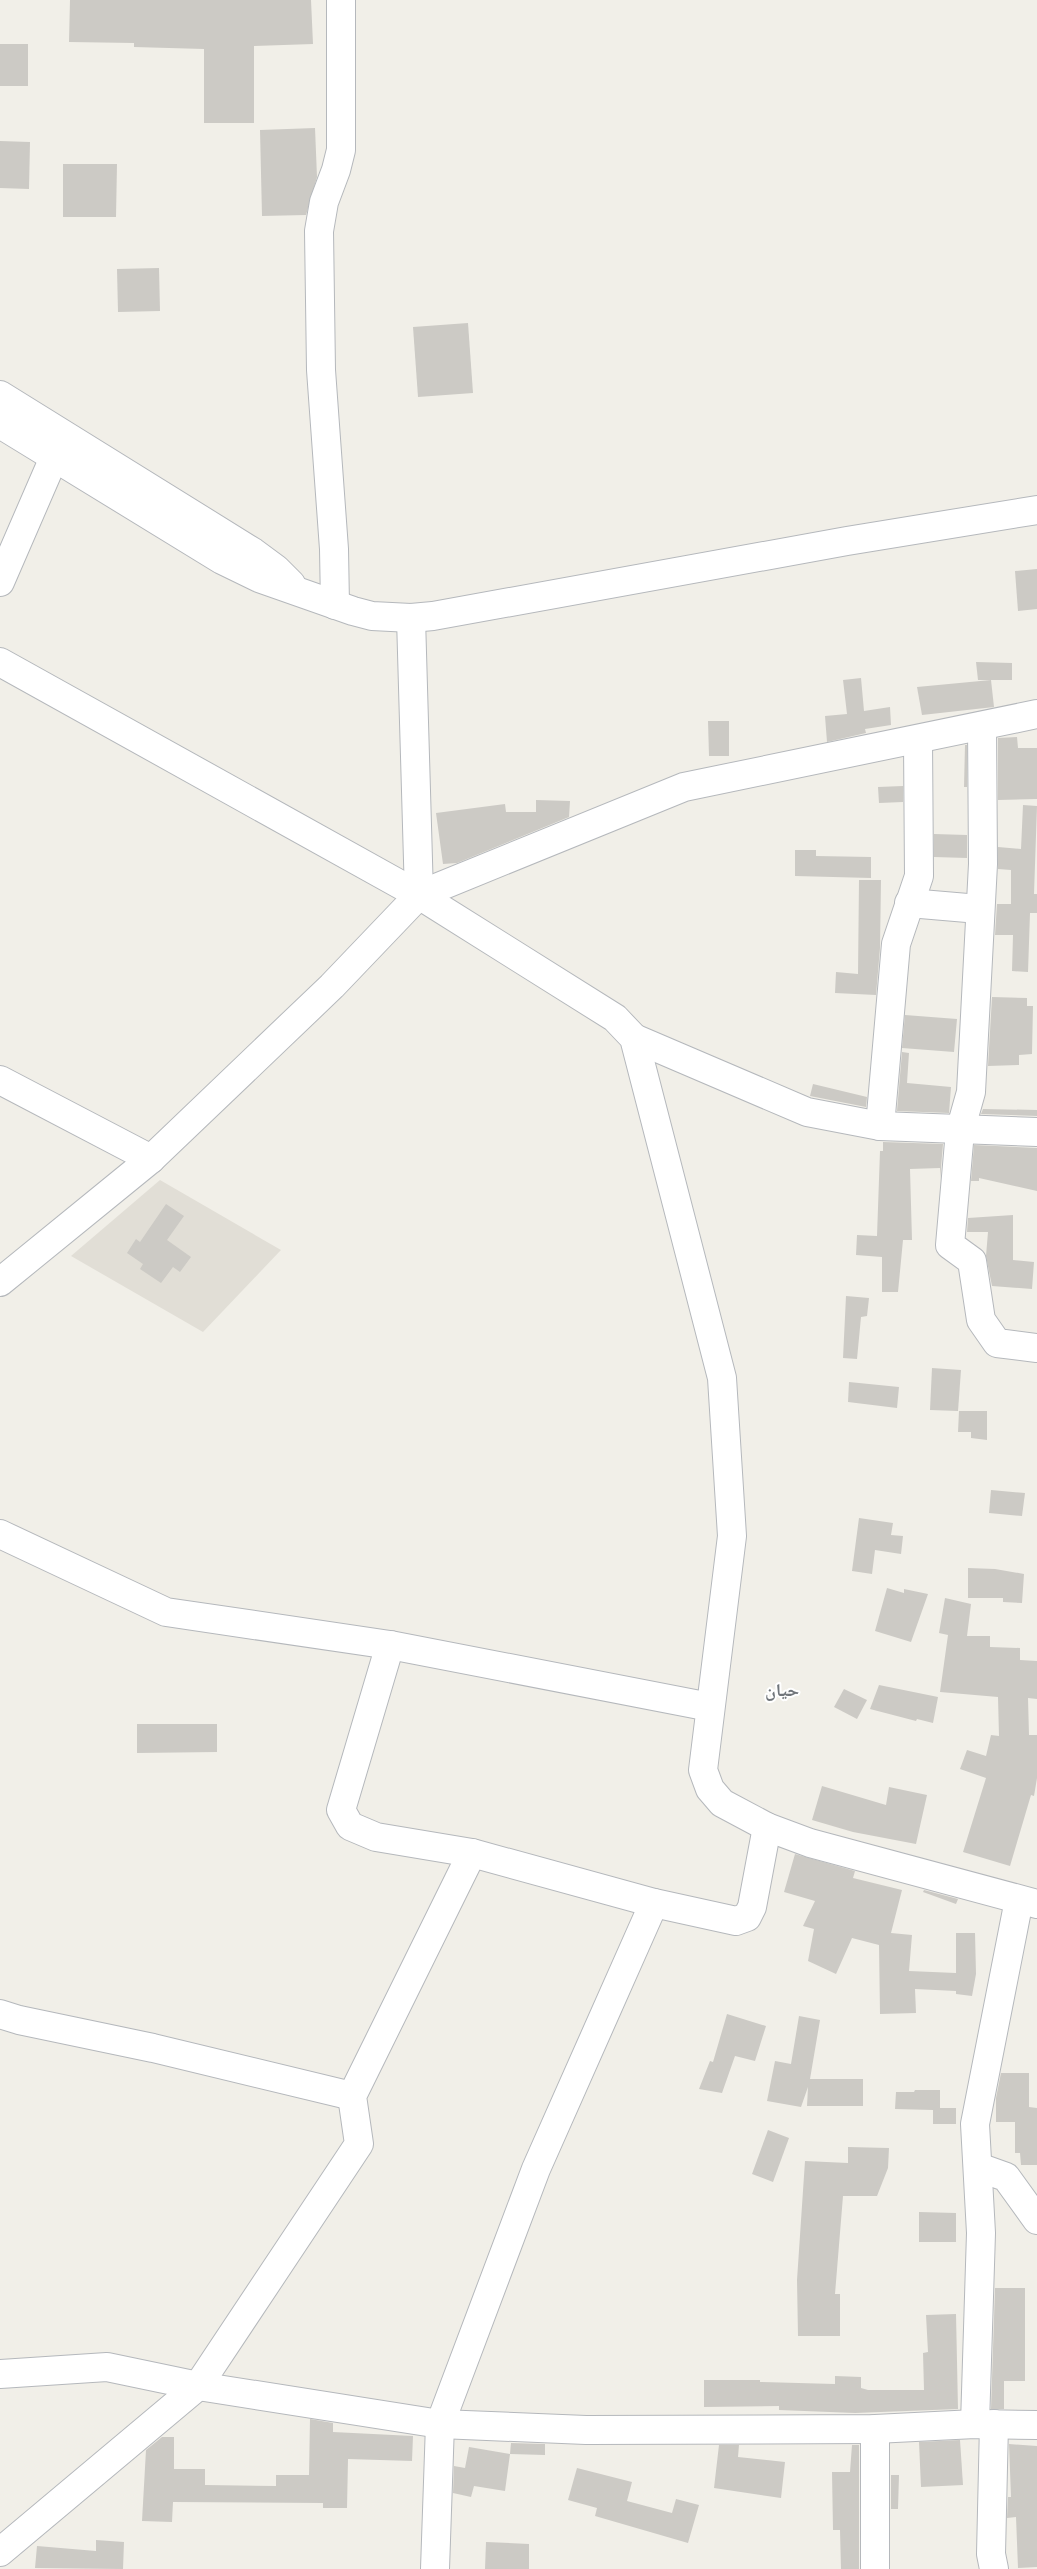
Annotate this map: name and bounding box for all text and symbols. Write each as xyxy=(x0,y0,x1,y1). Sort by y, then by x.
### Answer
district label: حيان xyxy=(765,1679,799,1701)

